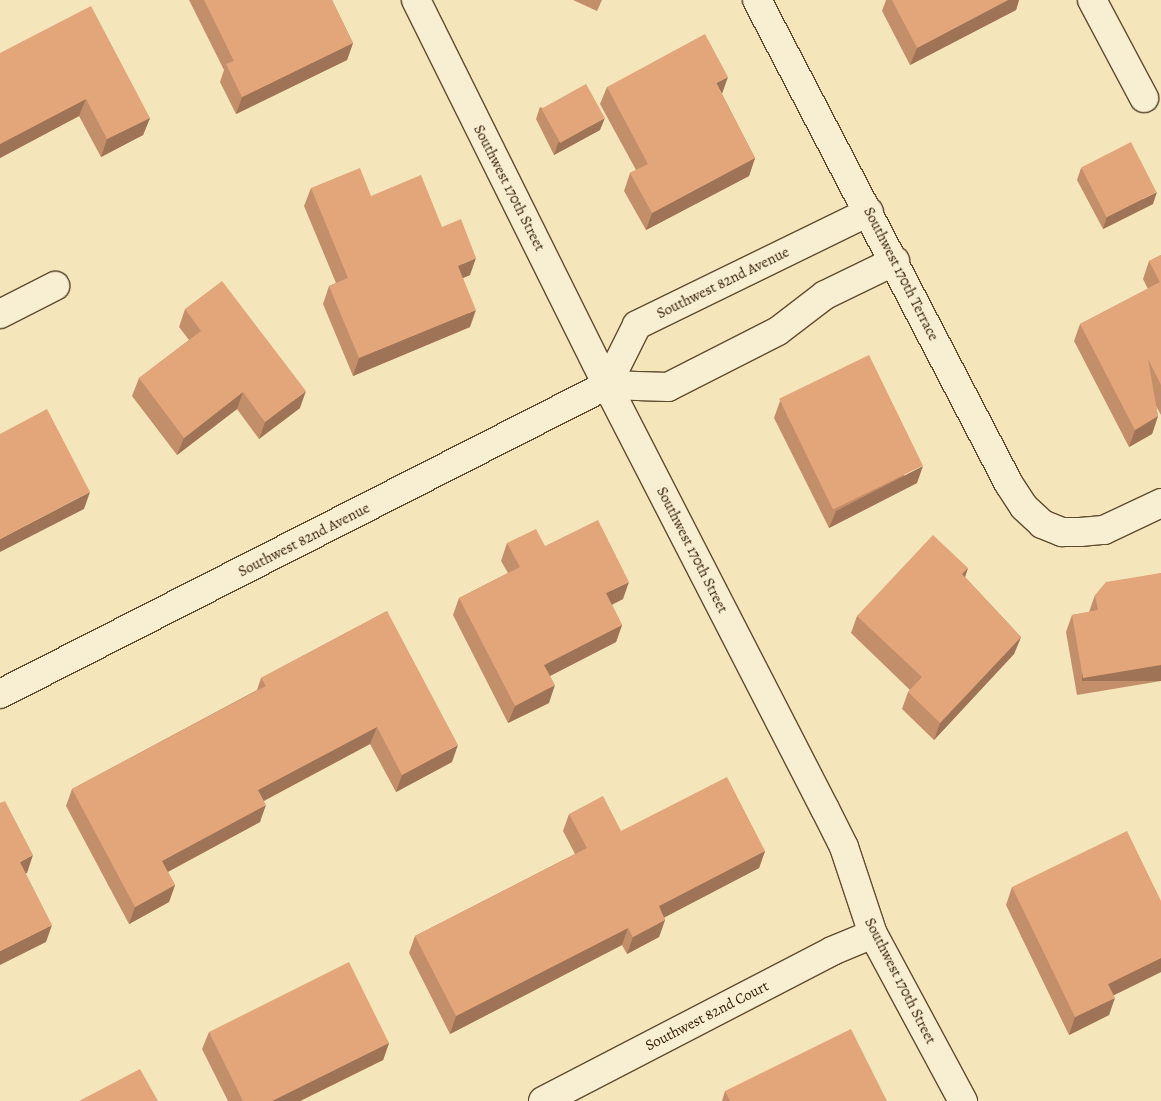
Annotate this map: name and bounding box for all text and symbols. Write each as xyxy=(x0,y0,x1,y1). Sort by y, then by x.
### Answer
street label: Southwest 170th Street xyxy=(469,122,549,254)
street label: Southwest 170th Terrace xyxy=(860,204,942,344)
street label: Southwest 82nd Avenue xyxy=(654,243,792,323)
street label: Southwest 170th Street xyxy=(652,484,732,616)
street label: Southwest 82nd Avenue xyxy=(235,499,373,581)
street label: Southwest 170th Street xyxy=(860,915,940,1047)
street label: Southwest 82nd Court xyxy=(642,977,772,1055)

